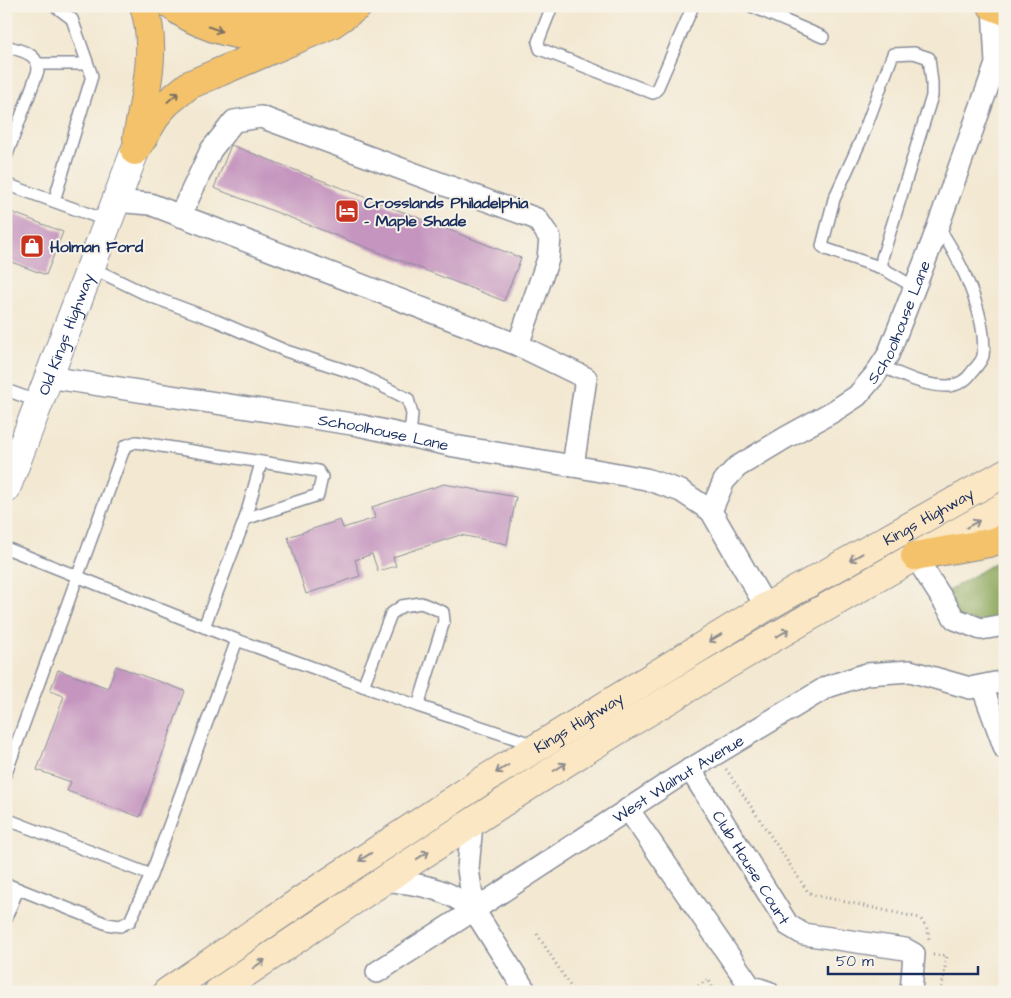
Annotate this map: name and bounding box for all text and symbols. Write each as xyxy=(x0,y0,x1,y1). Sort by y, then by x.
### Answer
one-way arrow xyxy=(207,25,222,34)
one-way arrow xyxy=(167,92,180,103)
place label: Crosslands Philadelphia - Maple Shade xyxy=(364,192,529,232)
hotel icon: Crosslands Philadelphia - Maple Shade xyxy=(334,198,360,224)
shop icon: Holman Ford xyxy=(19,233,45,259)
place label: Holman Ford xyxy=(50,236,144,258)
street label: Schoolhouse Lane xyxy=(862,257,936,389)
street label: Old Kings Highway xyxy=(33,270,100,398)
street label: Schoolhouse Lane xyxy=(317,409,451,457)
street label: Kings Highway xyxy=(879,483,979,551)
one-way arrow xyxy=(965,518,979,528)
one-way arrow xyxy=(849,552,863,562)
one-way arrow xyxy=(775,627,789,637)
one-way arrow xyxy=(709,634,723,644)
street label: Kings Highway xyxy=(530,687,628,759)
street label: West Walnut Avenue xyxy=(609,729,749,829)
one-way arrow xyxy=(553,762,567,772)
one-way arrow xyxy=(496,765,510,775)
street label: Club House Court xyxy=(707,806,795,930)
one-way arrow xyxy=(416,849,430,860)
one-way arrow xyxy=(359,852,373,862)
scale bar xyxy=(828,943,978,975)
text: 50 m xyxy=(836,951,874,972)
one-way arrow xyxy=(251,959,265,969)

